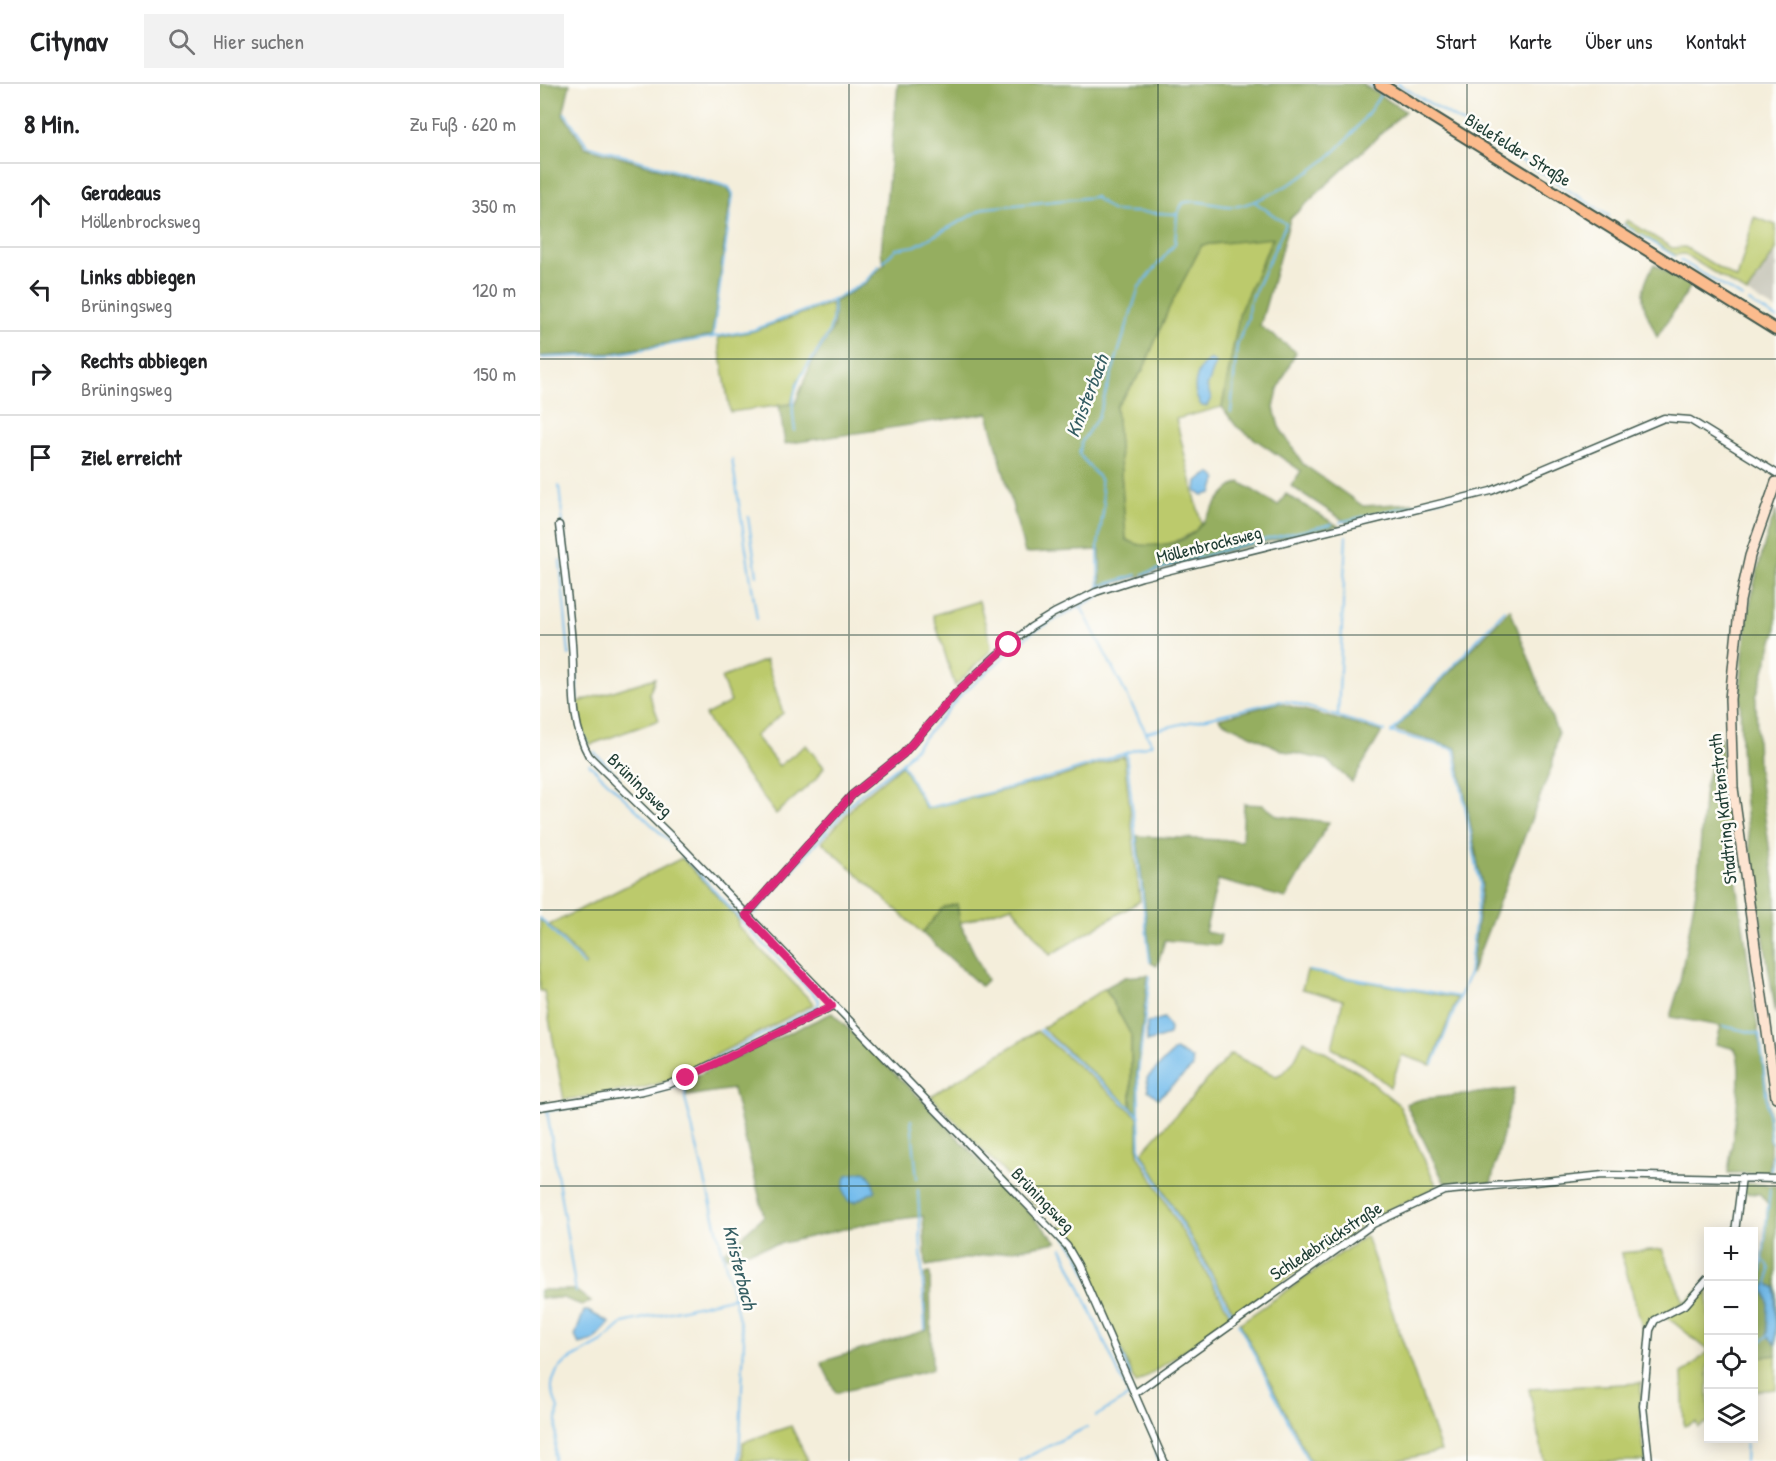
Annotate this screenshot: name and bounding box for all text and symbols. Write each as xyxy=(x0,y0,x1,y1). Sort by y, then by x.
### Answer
search box xyxy=(144,14,564,68)
text: Citynav xyxy=(30,22,108,60)
icon: search xyxy=(165,25,198,58)
text: Hier suchen xyxy=(213,26,304,56)
text: Start xyxy=(1436,27,1476,56)
text: Karte xyxy=(1509,27,1552,56)
text: Über uns xyxy=(1585,27,1653,56)
text: Kontakt xyxy=(1686,27,1746,56)
text: 8 Min. xyxy=(24,106,80,141)
street label: Bielefelder Straße xyxy=(1460,107,1576,192)
text: Zu Fuß · 620 m xyxy=(409,110,516,137)
text: Geradeaus xyxy=(81,177,161,207)
icon: ahead xyxy=(24,189,57,222)
text: 350 m xyxy=(471,192,516,219)
text: Möllenbrocksweg xyxy=(81,207,200,234)
text: Links abbiegen xyxy=(81,261,196,291)
icon: left xyxy=(24,273,57,306)
text: 120 m xyxy=(472,276,516,303)
text: Brüningsweg xyxy=(81,291,172,318)
text: Rechts abbiegen xyxy=(81,345,208,375)
water label: Knisterbach xyxy=(1058,349,1115,441)
icon: right xyxy=(24,357,57,390)
text: 150 m xyxy=(473,360,516,387)
text: Brüningsweg xyxy=(81,375,172,402)
icon: arrive xyxy=(24,441,57,474)
text: Ziel erreicht xyxy=(81,442,181,472)
street label: Möllenbrocksweg xyxy=(1154,519,1264,570)
route start xyxy=(995,631,1021,657)
street label: Stadtring Kattenstroth xyxy=(1702,732,1743,886)
street label: Brüningsweg xyxy=(602,747,679,822)
route end xyxy=(672,1064,698,1090)
street label: Brüningsweg xyxy=(1006,1161,1081,1238)
street label: Schledebrückstraße xyxy=(1265,1195,1387,1286)
water label: Knisterbach xyxy=(717,1222,764,1314)
map controls xyxy=(1704,1227,1758,1443)
button: + xyxy=(1704,1227,1758,1281)
button: − xyxy=(1704,1281,1758,1335)
button: locate xyxy=(1704,1335,1758,1389)
button: layers xyxy=(1704,1389,1758,1443)

